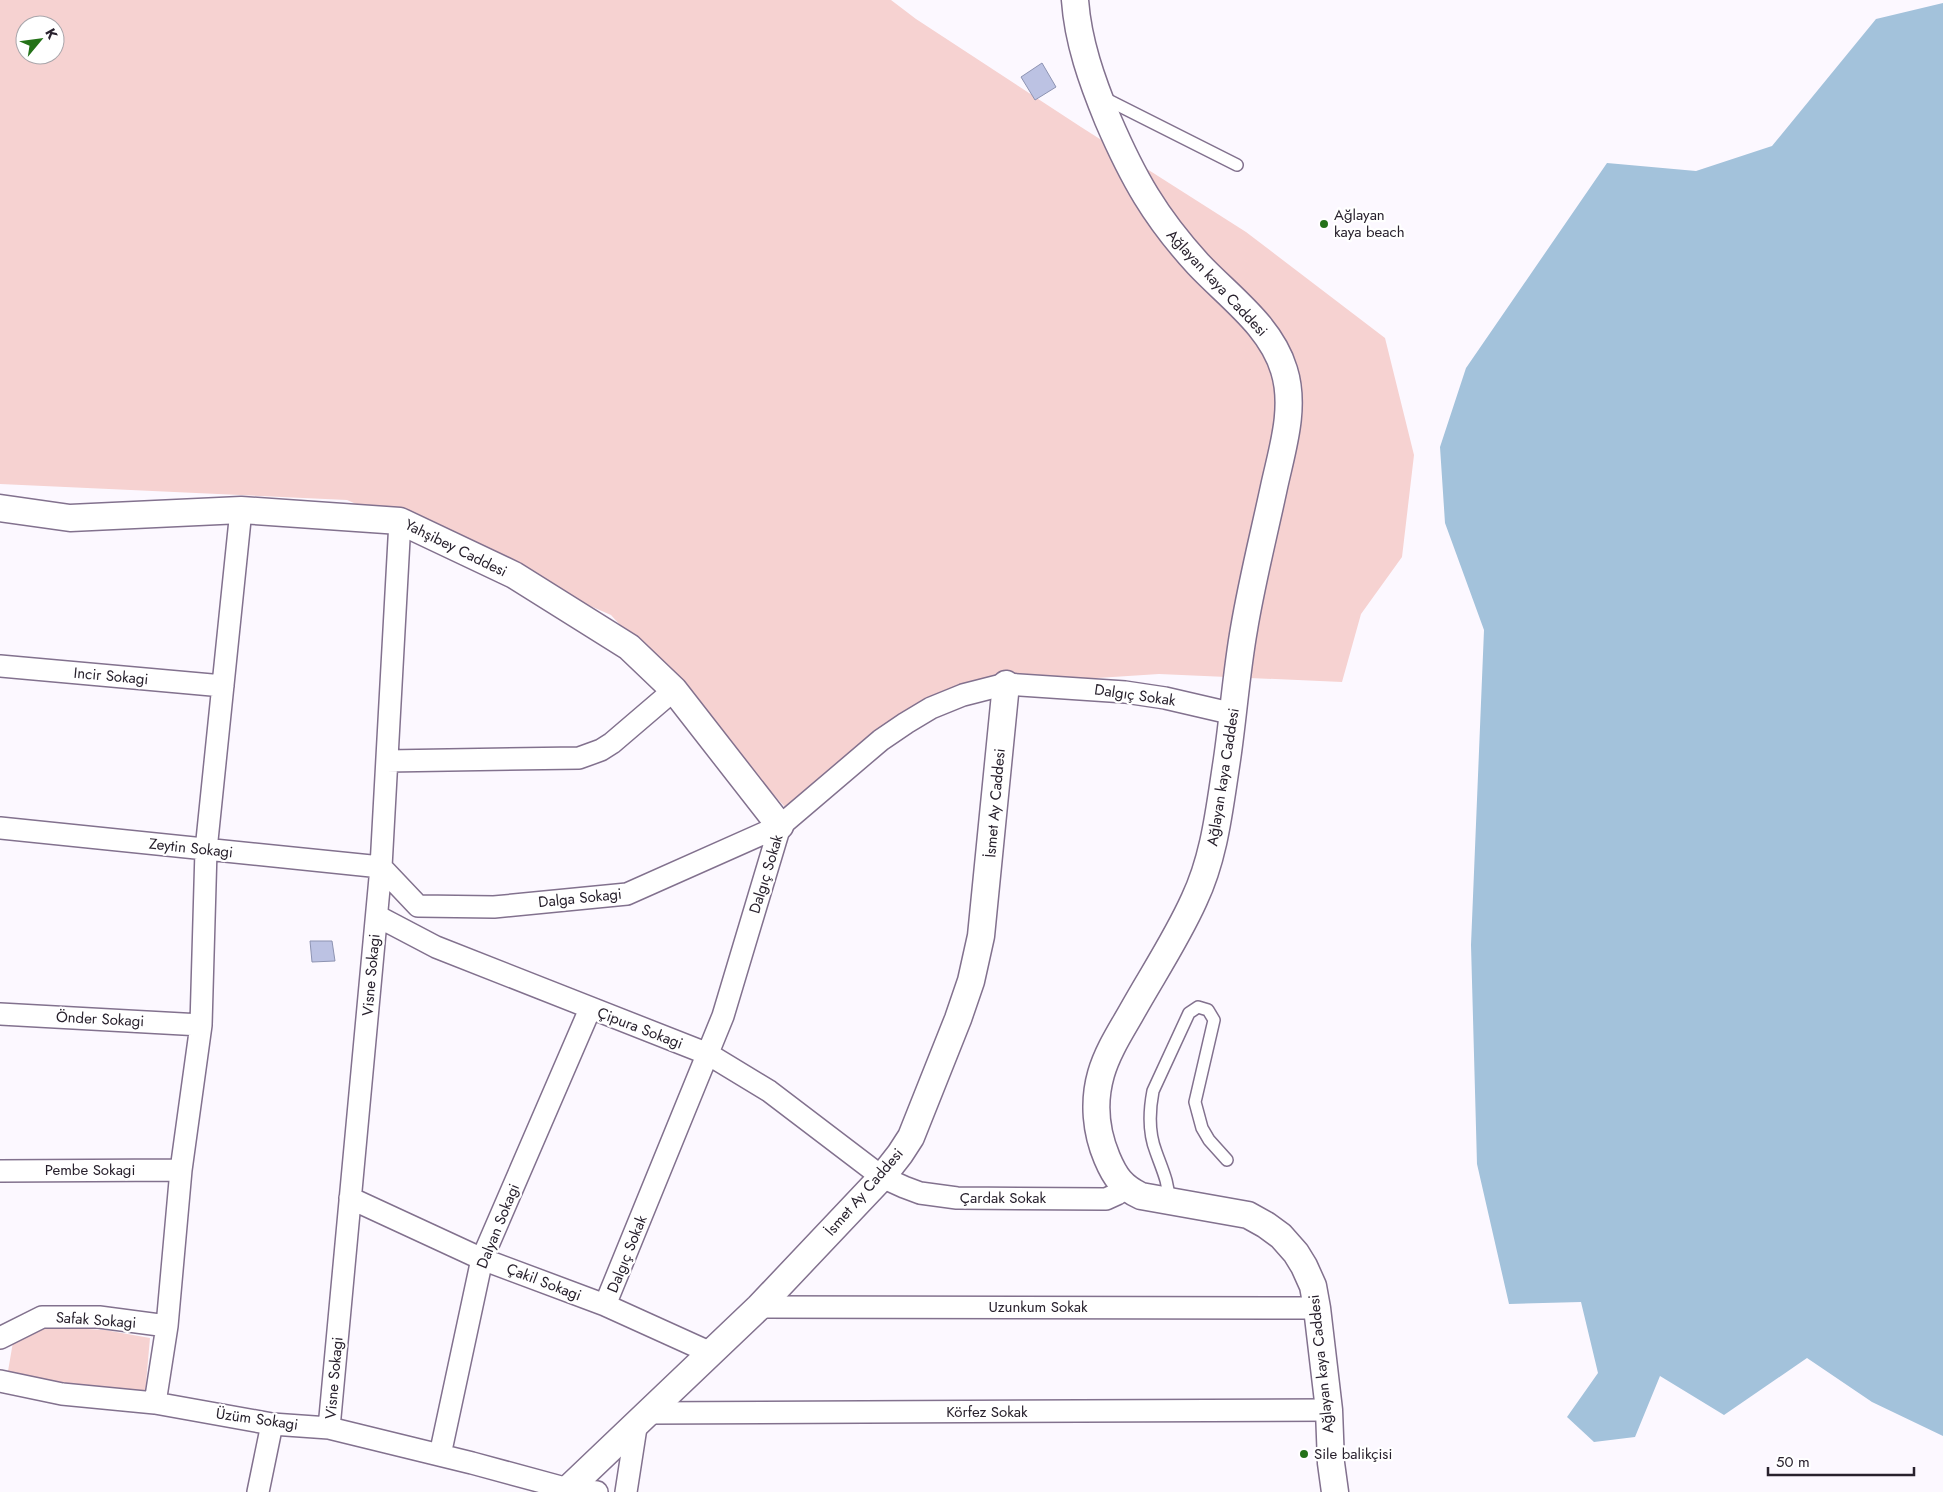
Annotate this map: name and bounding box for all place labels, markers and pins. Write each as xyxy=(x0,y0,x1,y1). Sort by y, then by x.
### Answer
place label: Ağlayan kaya beach xyxy=(1334,204,1405,243)
marker: Ağlayan kaya beach xyxy=(1318,218,1330,230)
place label: Sile balikçisi xyxy=(1314,1443,1392,1465)
marker: Sile balikçisi xyxy=(1298,1448,1310,1460)

